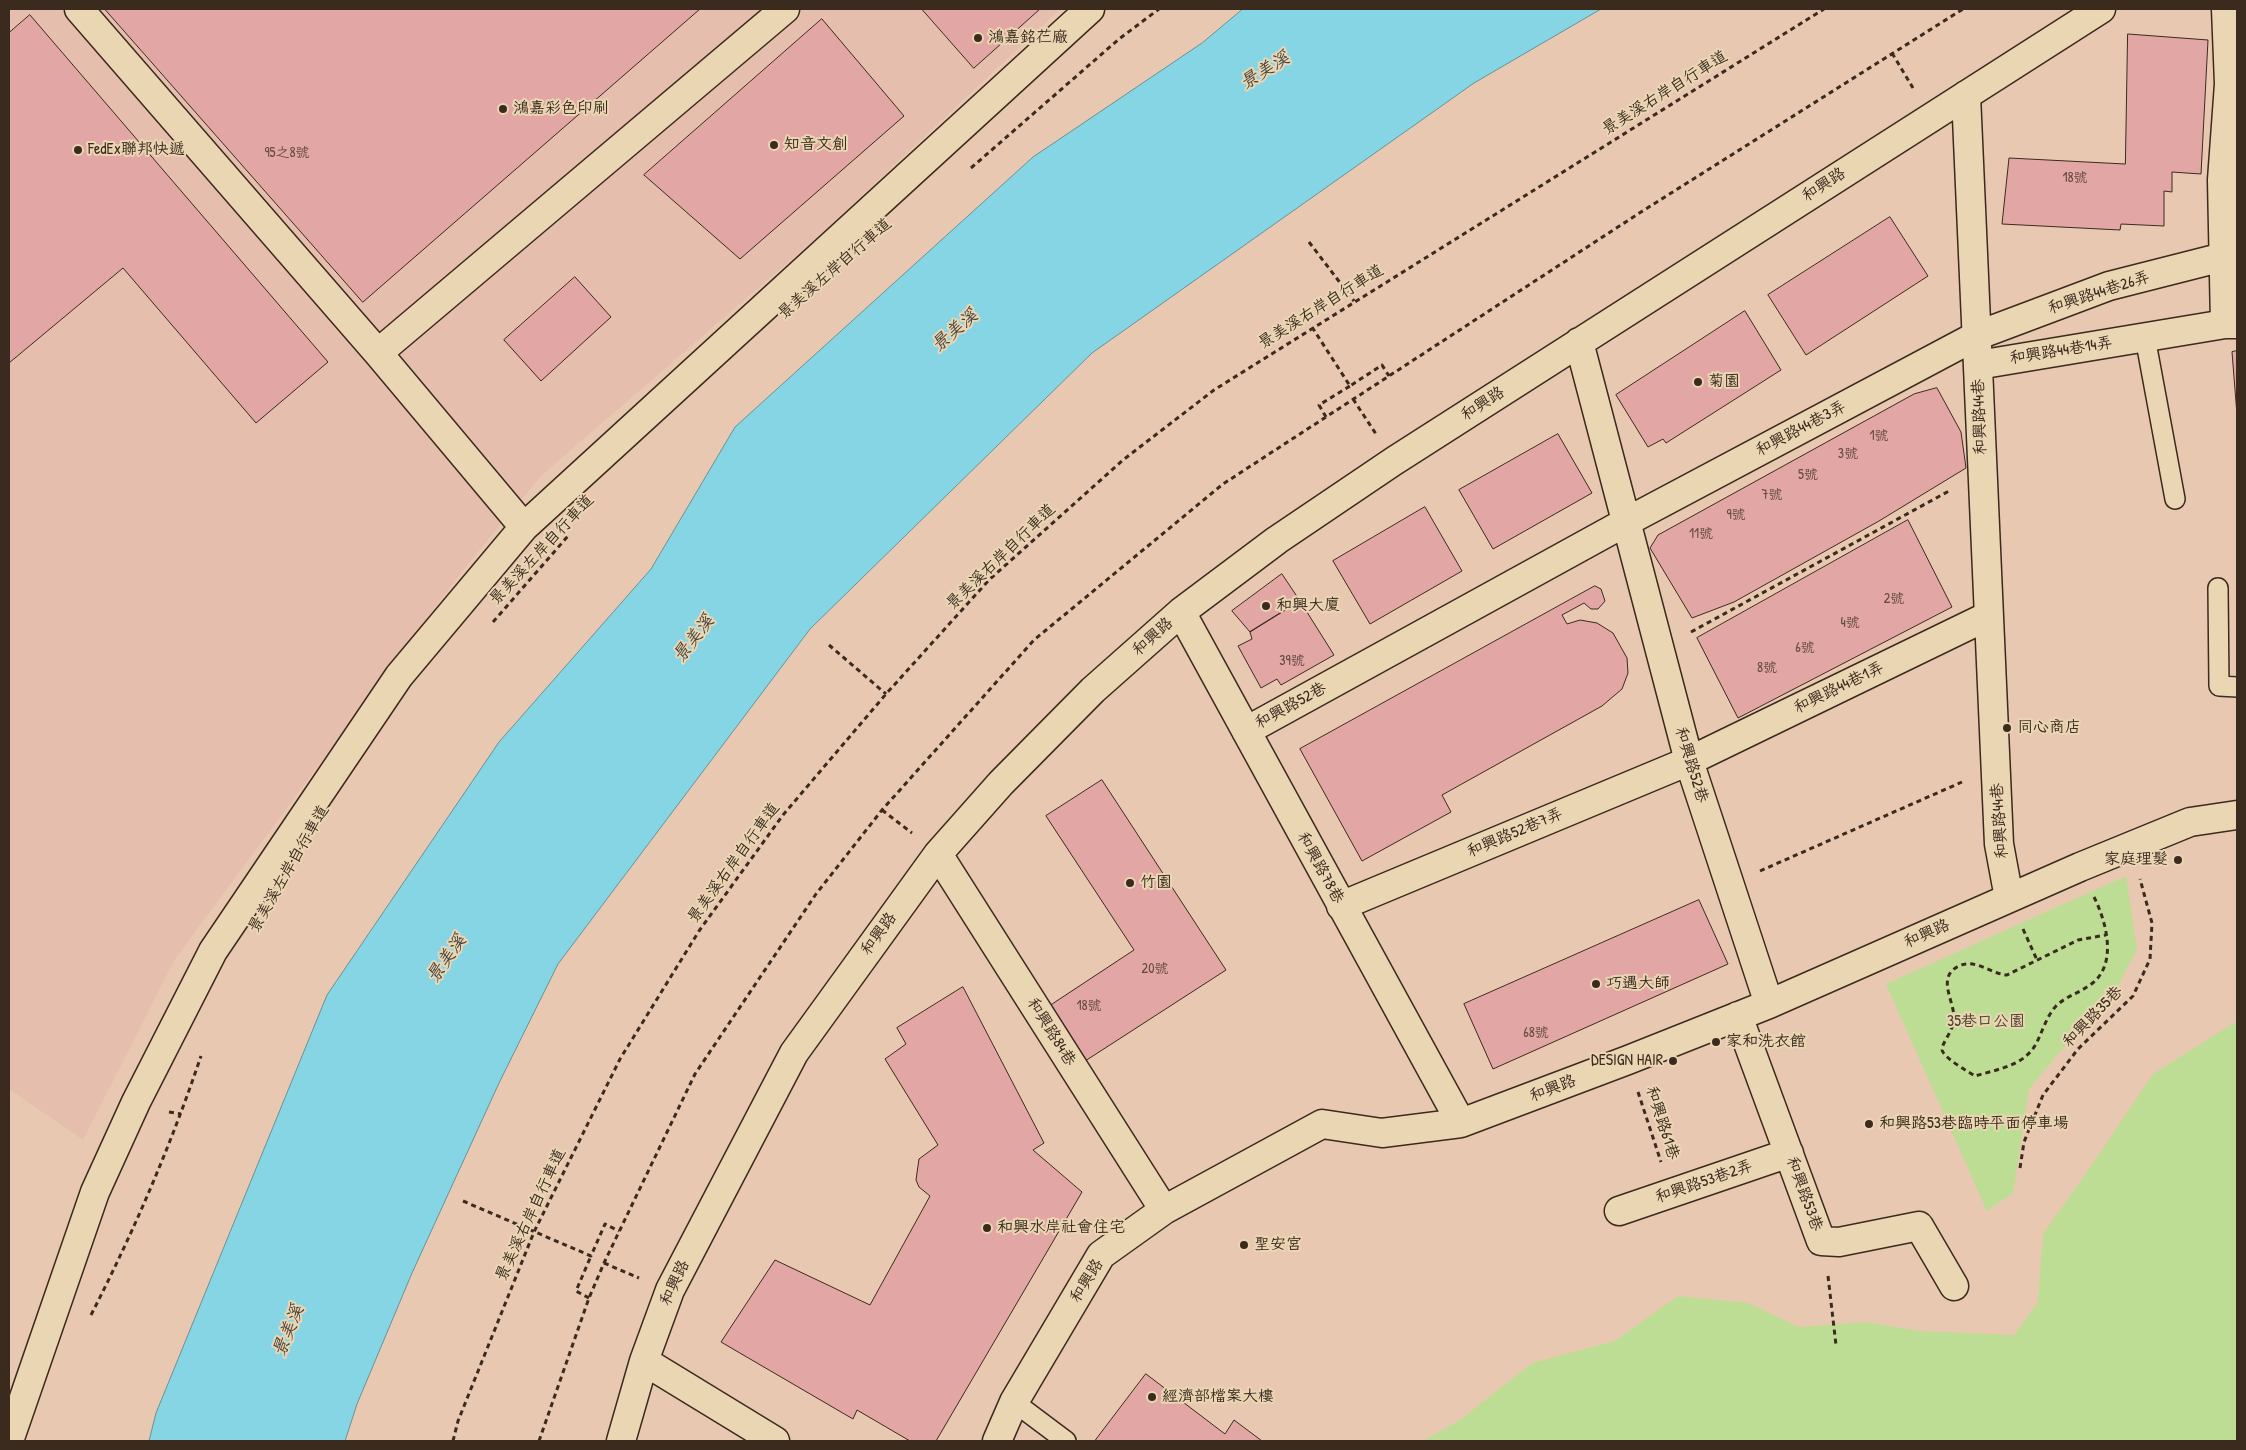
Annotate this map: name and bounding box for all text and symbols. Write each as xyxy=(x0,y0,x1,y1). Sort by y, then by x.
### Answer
place label: 鴻嘉銘芢廠 xyxy=(988,28,1068,48)
marker: 鴻嘉銘芢廠 xyxy=(972,32,984,44)
street label: 景美溪右岸自行車道 xyxy=(1599,47,1731,139)
water label: 景美溪 xyxy=(1236,48,1294,94)
place label: 鴻嘉彩色印刷 xyxy=(513,99,609,119)
marker: 鴻嘉彩色印刷 xyxy=(497,103,509,115)
place label: 知音文創 xyxy=(784,135,848,155)
marker: 知音文創 xyxy=(768,139,780,151)
place label: FedEx聯邦快遞 xyxy=(88,140,185,160)
marker: FedEx聯邦快遞 xyxy=(72,144,84,156)
house number: 95之8號 xyxy=(264,145,310,161)
street label: 和興路 xyxy=(1799,164,1849,206)
house number: 18號 xyxy=(2062,170,2088,186)
street label: 景美溪左岸自行車道 xyxy=(774,215,896,323)
street label: 景美溪右岸自行車道 xyxy=(1255,261,1387,353)
street label: 和興路44巷26弄 xyxy=(2046,268,2152,318)
water label: 景美溪 xyxy=(928,305,982,357)
street label: 和興路44巷14弄 xyxy=(2008,333,2114,369)
place label: 菊園 xyxy=(1708,372,1740,392)
marker: 菊園 xyxy=(1692,376,1704,388)
street label: 和興路44巷 xyxy=(1969,379,1991,455)
street label: 和興路 xyxy=(1458,383,1508,425)
street label: 和興路44巷3弄 xyxy=(1753,397,1849,461)
house number: 1號 xyxy=(1869,428,1889,444)
house number: 3號 xyxy=(1838,446,1858,462)
house number: 5號 xyxy=(1798,467,1818,483)
house number: 7號 xyxy=(1762,487,1782,503)
street label: 景美溪左岸自行車道 xyxy=(486,491,598,609)
street label: 景美溪右岸自行車道 xyxy=(943,500,1059,614)
house number: 9號 xyxy=(1726,507,1746,523)
house number: 11號 xyxy=(1689,526,1713,542)
house number: 2號 xyxy=(1884,591,1904,607)
place label: 和興大廈 xyxy=(1276,596,1340,616)
marker: 和興大廈 xyxy=(1260,600,1272,612)
water label: 景美溪 xyxy=(669,611,719,667)
street label: 和興路 xyxy=(1129,614,1177,660)
house number: 4號 xyxy=(1840,615,1860,631)
house number: 6號 xyxy=(1795,640,1815,656)
house number: 39號 xyxy=(1279,653,1305,669)
street label: 和興路44巷1弄 xyxy=(1791,658,1887,718)
house number: 8號 xyxy=(1757,660,1777,676)
street label: 和興路52巷 xyxy=(1252,679,1330,733)
place label: 同心商店 xyxy=(2017,718,2081,738)
marker: 同心商店 xyxy=(2001,722,2013,734)
street label: 和興路52巷 xyxy=(1670,725,1712,805)
street label: 和興路44巷 xyxy=(1988,782,2012,860)
street label: 景美溪右岸自行車道 xyxy=(684,799,784,927)
street label: 景美溪左岸自行車道 xyxy=(245,802,333,936)
street label: 和興路52巷7弄 xyxy=(1464,804,1566,862)
street label: 和興路78巷 xyxy=(1292,829,1348,907)
place label: 家庭理髮 xyxy=(2104,850,2168,870)
marker: 家庭理髮 xyxy=(2172,854,2184,866)
place label: 竹園 xyxy=(1140,873,1172,893)
marker: 竹園 xyxy=(1124,877,1136,889)
street label: 和興路 xyxy=(857,909,901,959)
street label: 和興路 xyxy=(1901,915,1953,953)
water label: 景美溪 xyxy=(423,931,471,987)
house number: 20號 xyxy=(1142,961,1168,977)
place label: 巧遇大師 xyxy=(1606,974,1670,994)
marker: 巧遇大師 xyxy=(1590,978,1602,990)
street label: 和興路35巷 xyxy=(2059,982,2127,1052)
street label: 和興路84巷 xyxy=(1022,994,1080,1070)
house number: 18號 xyxy=(1076,998,1102,1014)
park label: 35巷口公園 xyxy=(1947,1012,2025,1032)
house number: 68號 xyxy=(1523,1025,1549,1041)
place label: 家和洗衣館 xyxy=(1726,1032,1806,1052)
marker: 家和洗衣館 xyxy=(1710,1036,1722,1048)
place label: DESIGN HAIR xyxy=(1591,1051,1663,1071)
marker: DESIGN HAIR xyxy=(1667,1055,1679,1067)
street label: 和興路 xyxy=(1527,1071,1579,1107)
street label: 和興路61巷 xyxy=(1641,1084,1683,1162)
place label: 和興路53巷臨時平面停車場 xyxy=(1879,1114,2069,1134)
marker: 和興路53巷臨時平面停車場 xyxy=(1863,1118,1875,1130)
street label: 景美溪右岸自行車道 xyxy=(492,1146,570,1284)
street label: 和興路53巷 xyxy=(1782,1154,1826,1234)
street label: 和興路53巷2弄 xyxy=(1653,1156,1755,1208)
place label: 和興水岸社會住宅 xyxy=(997,1218,1125,1238)
marker: 和興水岸社會住宅 xyxy=(981,1222,993,1234)
place label: 聖安宮 xyxy=(1254,1235,1302,1255)
marker: 聖安宮 xyxy=(1238,1239,1250,1251)
street label: 和興路 xyxy=(1066,1256,1108,1306)
street label: 和興路 xyxy=(656,1257,694,1309)
water label: 景美溪 xyxy=(269,1302,309,1360)
place label: 經濟部檔案大樓 xyxy=(1162,1387,1274,1407)
marker: 經濟部檔案大樓 xyxy=(1146,1391,1158,1403)

